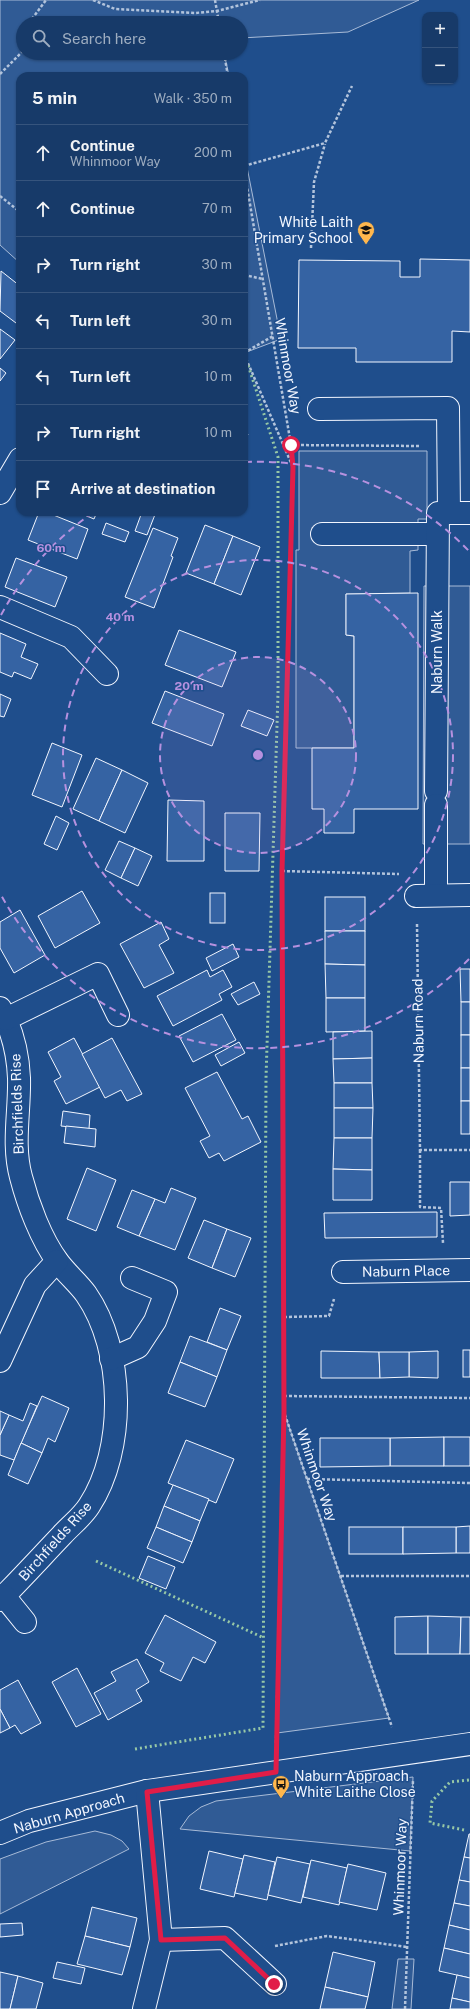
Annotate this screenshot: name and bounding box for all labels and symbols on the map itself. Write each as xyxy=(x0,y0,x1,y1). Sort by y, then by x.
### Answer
place label: White Laith Primary School xyxy=(254,214,353,246)
school or university icon: White Laith Primary School xyxy=(356,220,376,245)
street label: Whinmoor Way xyxy=(272,317,304,416)
route start xyxy=(282,436,300,454)
text: 60 m xyxy=(36,541,66,555)
text: 40 m xyxy=(105,610,135,624)
street label: Naburn Walk xyxy=(429,610,445,694)
text: 20 m xyxy=(175,679,204,693)
centre of rings xyxy=(251,748,265,762)
street label: Naburn Road xyxy=(409,978,427,1064)
street label: Birchfields Rise xyxy=(7,1053,27,1155)
street label: Naburn Place xyxy=(362,1262,450,1280)
street label: Whinmoor Way xyxy=(294,1426,341,1524)
street label: Birchfields Rise xyxy=(15,1498,95,1584)
place label: Naburn Approach White Laithe Close xyxy=(294,1768,416,1800)
bus stop icon: Naburn Approach White Laithe Close xyxy=(271,1774,291,1799)
street label: Naburn Approach xyxy=(12,1789,126,1837)
street label: Whinmoor Way xyxy=(390,1818,410,1916)
route end xyxy=(265,1975,283,1993)

